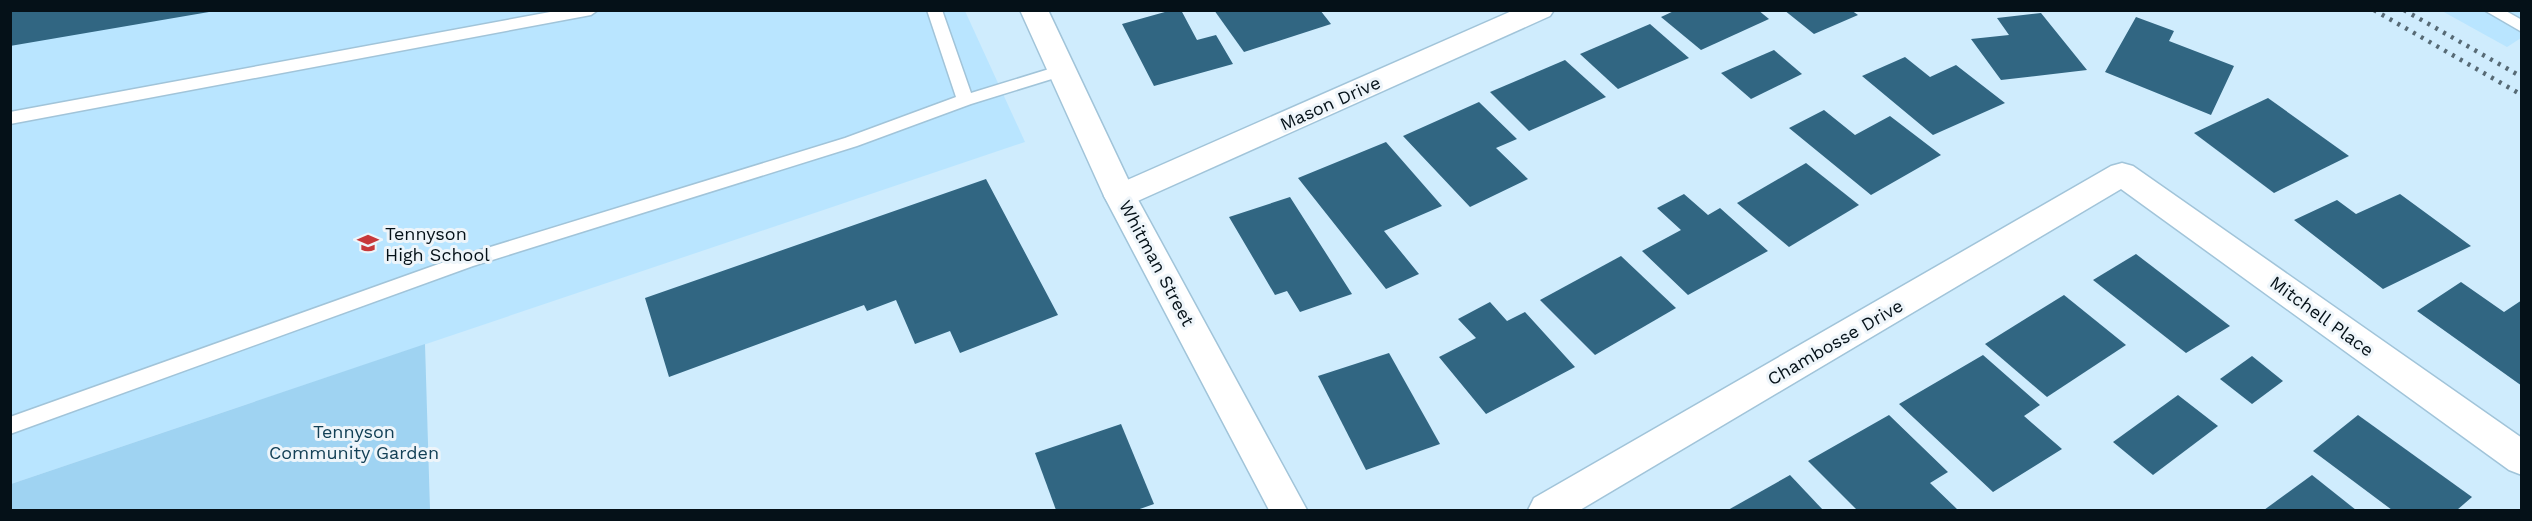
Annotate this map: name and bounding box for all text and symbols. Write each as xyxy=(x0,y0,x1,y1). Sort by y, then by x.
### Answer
street label: Mason Drive xyxy=(1276,71,1384,135)
street label: Whitman Street xyxy=(1115,196,1199,330)
place label: Tennyson High School xyxy=(385,223,490,265)
school or university icon: Tennyson High School xyxy=(356,231,380,255)
street label: Mitchell Place xyxy=(2266,271,2378,361)
street label: Chambosse Drive xyxy=(1763,295,1907,389)
park label: Tennyson Community Garden xyxy=(269,421,439,463)

